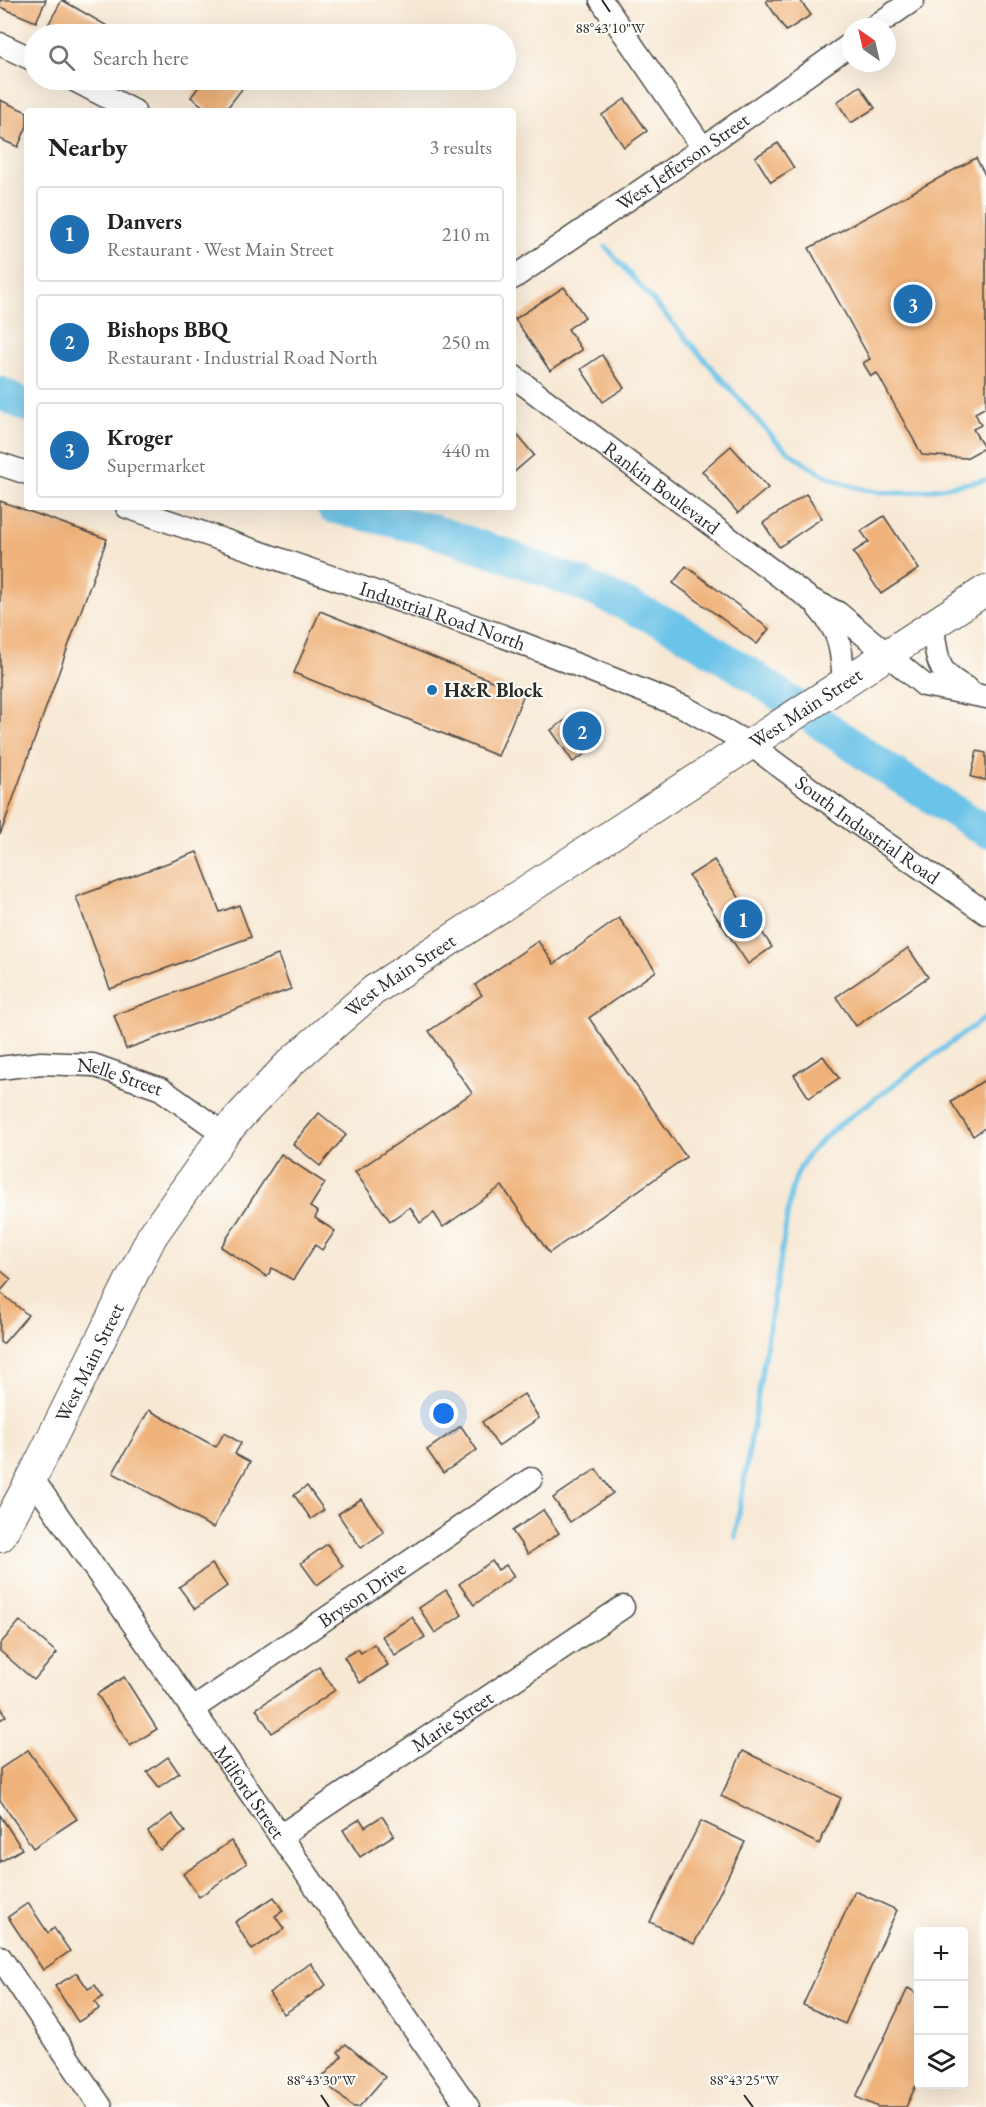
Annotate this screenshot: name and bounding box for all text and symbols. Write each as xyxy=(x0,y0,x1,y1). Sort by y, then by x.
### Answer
text: 88°43'10"W xyxy=(575,18,645,37)
north arrow xyxy=(842,18,896,72)
search box xyxy=(24,24,516,90)
icon: search xyxy=(45,41,78,74)
text: Search here xyxy=(93,43,188,72)
street label: West Jefferson Street xyxy=(611,106,755,216)
text: Nearby xyxy=(48,130,128,164)
text: 3 results xyxy=(429,134,492,160)
text: Danvers xyxy=(107,207,182,236)
text: 1 xyxy=(64,221,75,247)
text: 210 m xyxy=(442,221,490,247)
text: Restaurant · West Main Street xyxy=(107,236,334,262)
pin: 3 xyxy=(894,282,932,326)
text: Bishops BBQ xyxy=(107,315,228,344)
text: 2 xyxy=(64,329,75,355)
text: 250 m xyxy=(442,329,490,355)
text: Restaurant · Industrial Road North xyxy=(107,344,378,370)
text: Kroger xyxy=(107,423,173,452)
street label: Rankin Boulevard xyxy=(598,435,726,541)
text: 3 xyxy=(64,437,75,463)
text: 440 m xyxy=(442,437,490,463)
text: Supermarket xyxy=(107,452,205,478)
street label: Industrial Road North xyxy=(356,575,530,657)
street label: West Main Street xyxy=(744,661,868,754)
place label: H&R Block xyxy=(444,677,544,703)
marker: H&R Block xyxy=(425,683,439,697)
pin: 2 xyxy=(562,708,602,754)
street label: South Industrial Road xyxy=(790,769,946,890)
pin: 1 xyxy=(724,896,762,942)
street label: West Main Street xyxy=(339,927,461,1023)
street label: Nelle Street xyxy=(77,1051,167,1102)
street label: West Main Street xyxy=(49,1298,130,1427)
your location xyxy=(429,1399,458,1428)
street label: Bryson Drive xyxy=(313,1555,411,1633)
street label: Marie Street xyxy=(406,1684,499,1758)
street label: Milford Street xyxy=(208,1740,292,1844)
map controls xyxy=(914,1927,968,2089)
button: + xyxy=(914,1927,968,1981)
button: − xyxy=(914,1981,968,2035)
button: layers xyxy=(914,2035,968,2089)
text: 88°43'30"W xyxy=(286,2070,356,2089)
text: 88°43'25"W xyxy=(709,2070,779,2089)

